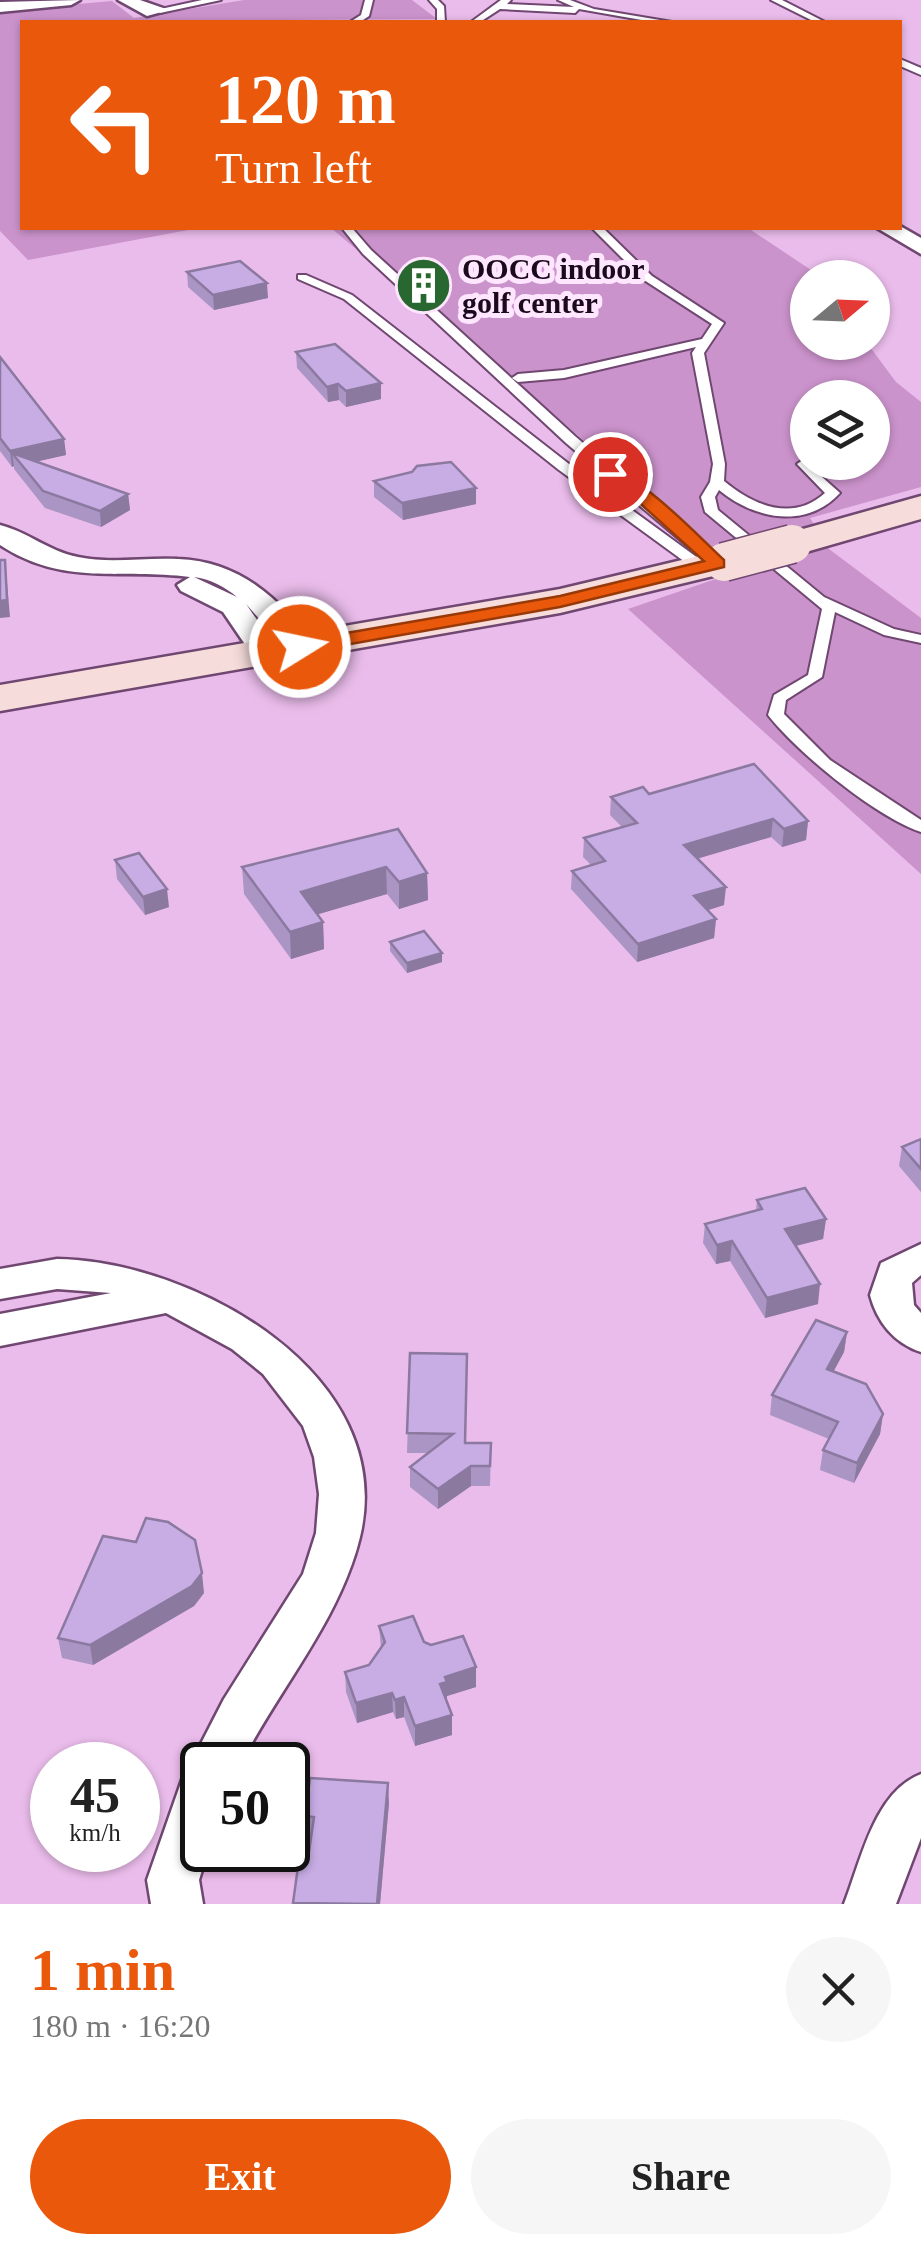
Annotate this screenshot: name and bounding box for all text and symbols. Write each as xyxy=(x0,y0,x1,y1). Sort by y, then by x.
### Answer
icon: left xyxy=(50,60,180,190)
text: 120 m xyxy=(215,61,396,138)
text: Turn left xyxy=(215,143,372,193)
place label: OOCC indoor golf center xyxy=(462,252,645,319)
building icon: OOCC indoor golf center xyxy=(393,256,453,316)
north arrow xyxy=(790,260,890,360)
map controls xyxy=(790,260,890,480)
button: layers xyxy=(790,380,890,480)
pin xyxy=(568,432,653,517)
icon: arrive xyxy=(583,447,638,502)
position arrow xyxy=(248,595,352,699)
speed limit sign: 50 xyxy=(180,1742,310,1872)
text: 45 xyxy=(70,1767,120,1823)
text: km/h xyxy=(69,1819,121,1846)
text: 1 min xyxy=(30,1937,175,2003)
button: close xyxy=(786,1937,891,2042)
text: 180 m · 16:20 xyxy=(30,2008,210,2044)
button: Exit xyxy=(30,2119,451,2234)
button: Share xyxy=(471,2119,891,2234)

